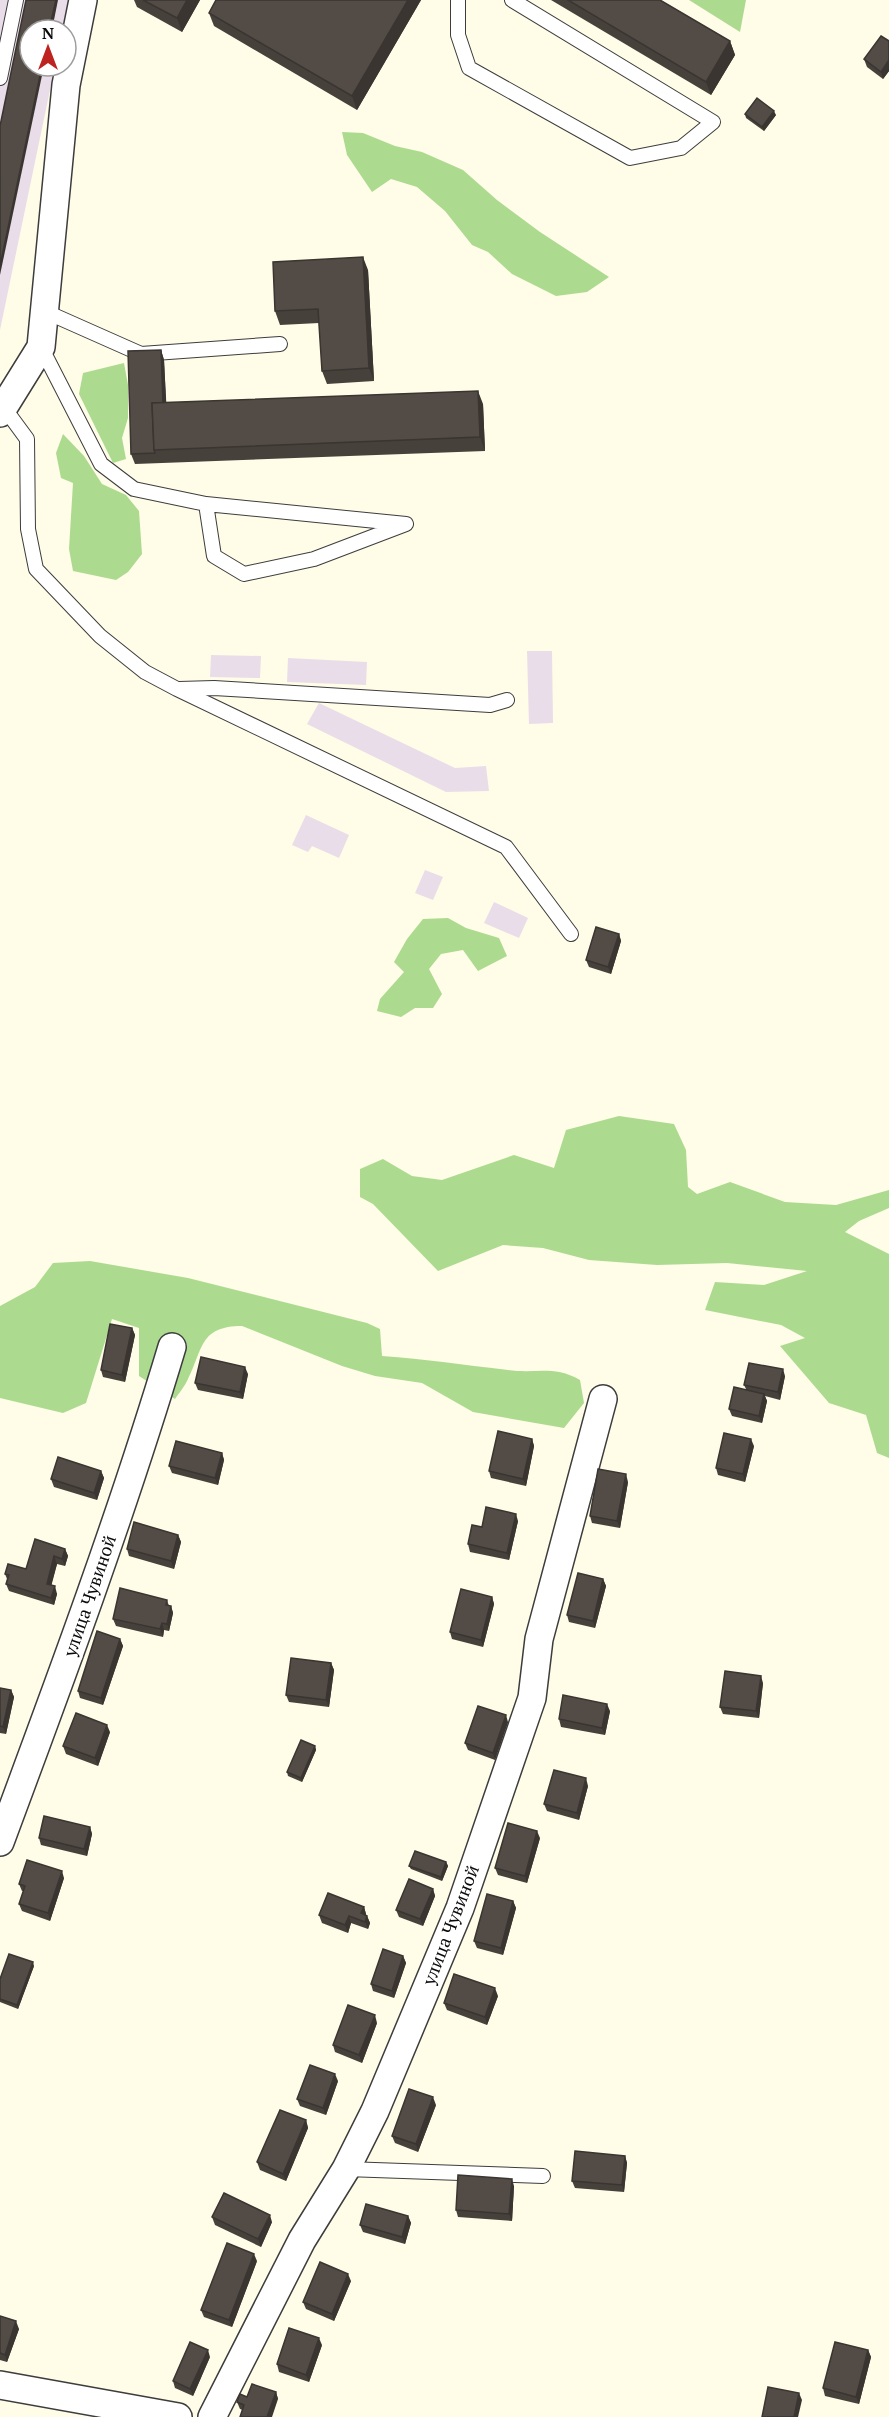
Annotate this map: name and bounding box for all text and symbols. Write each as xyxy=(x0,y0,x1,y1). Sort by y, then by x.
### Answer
north arrow xyxy=(18,18,78,78)
text: N xyxy=(42,22,54,44)
street label: улица Чувиной xyxy=(57,1532,121,1661)
street label: улица Чувиной xyxy=(416,1861,484,1989)

